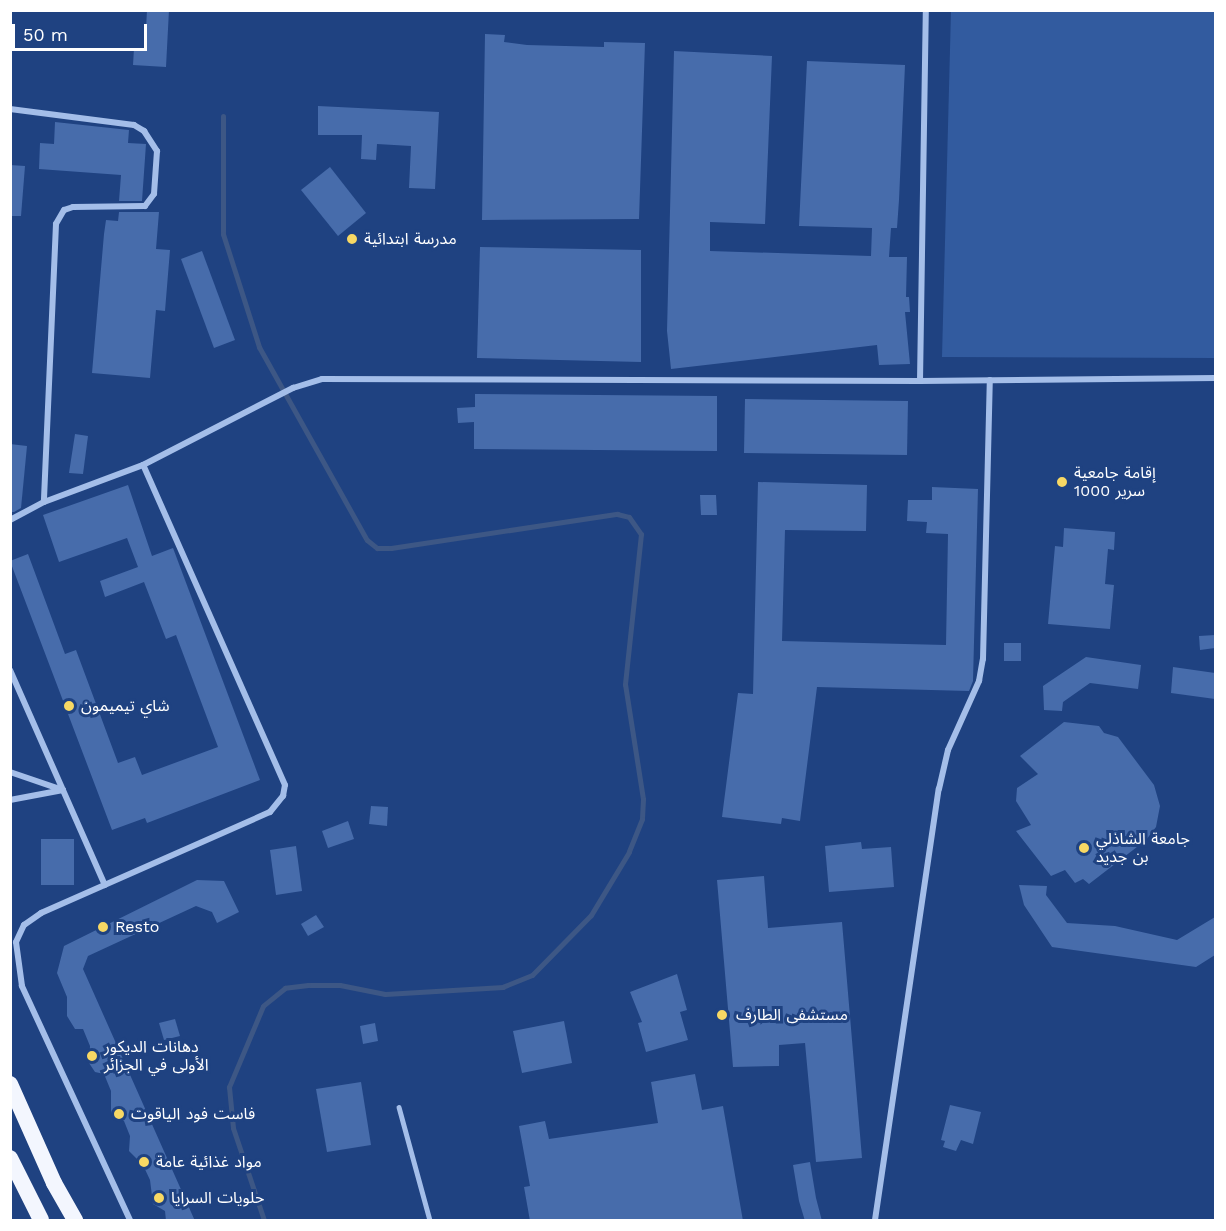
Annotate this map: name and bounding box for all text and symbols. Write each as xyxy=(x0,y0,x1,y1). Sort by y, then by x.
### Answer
scale bar xyxy=(15,12,150,50)
text: 50 m xyxy=(23,24,68,45)
place label: مدرسة ابتدائية xyxy=(364,229,457,249)
marker: مدرسة ابتدائية xyxy=(345,232,359,246)
place label: إقامة جامعية 1000 سرير xyxy=(1074,463,1156,501)
marker: إقامة جامعية 1000 سرير xyxy=(1055,475,1069,489)
place label: شاي تيميمون xyxy=(81,696,170,716)
marker: شاي تيميمون xyxy=(62,699,76,713)
place label: جامعة الشاذلي بن جديد xyxy=(1096,829,1190,867)
marker: جامعة الشاذلي بن جديد xyxy=(1077,841,1091,855)
place label: Resto xyxy=(115,917,159,937)
marker: Resto xyxy=(96,920,110,934)
place label: مستشفى الطارف xyxy=(736,1005,848,1025)
marker: مستشفى الطارف xyxy=(713,1006,731,1024)
place label: دهانات الديكور الأولى في الجزائر xyxy=(104,1037,209,1075)
marker: دهانات الديكور الأولى في الجزائر xyxy=(85,1049,99,1063)
place label: فاست فود الياقوت xyxy=(131,1104,255,1124)
marker: فاست فود الياقوت xyxy=(112,1107,126,1121)
place label: مواد غذائية عامة xyxy=(156,1152,262,1172)
marker: مواد غذائية عامة xyxy=(137,1155,151,1169)
place label: حلويات السرايا xyxy=(171,1188,264,1208)
marker: حلويات السرايا xyxy=(152,1191,166,1205)

